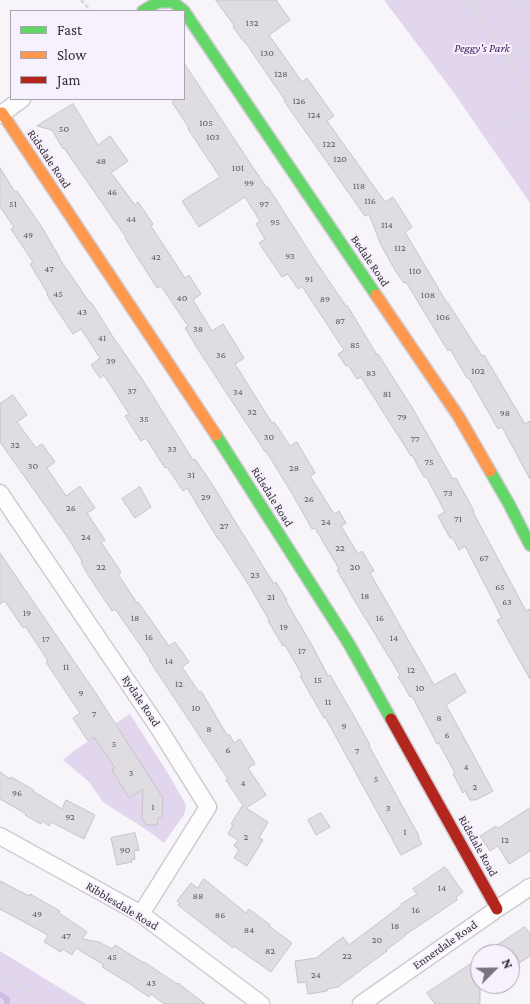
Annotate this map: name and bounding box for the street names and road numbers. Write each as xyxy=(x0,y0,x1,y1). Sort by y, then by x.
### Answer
street label: Ridsdale Road xyxy=(24,127,74,191)
street label: Bedale Road xyxy=(348,233,392,289)
street label: Ridsdale Road xyxy=(248,464,296,530)
street label: Rydale Road xyxy=(119,673,163,729)
street label: Ridsdale Road xyxy=(455,813,501,879)
street label: Ribblesdale Road xyxy=(83,879,161,933)
street label: Ennerdale Road xyxy=(410,917,480,973)

